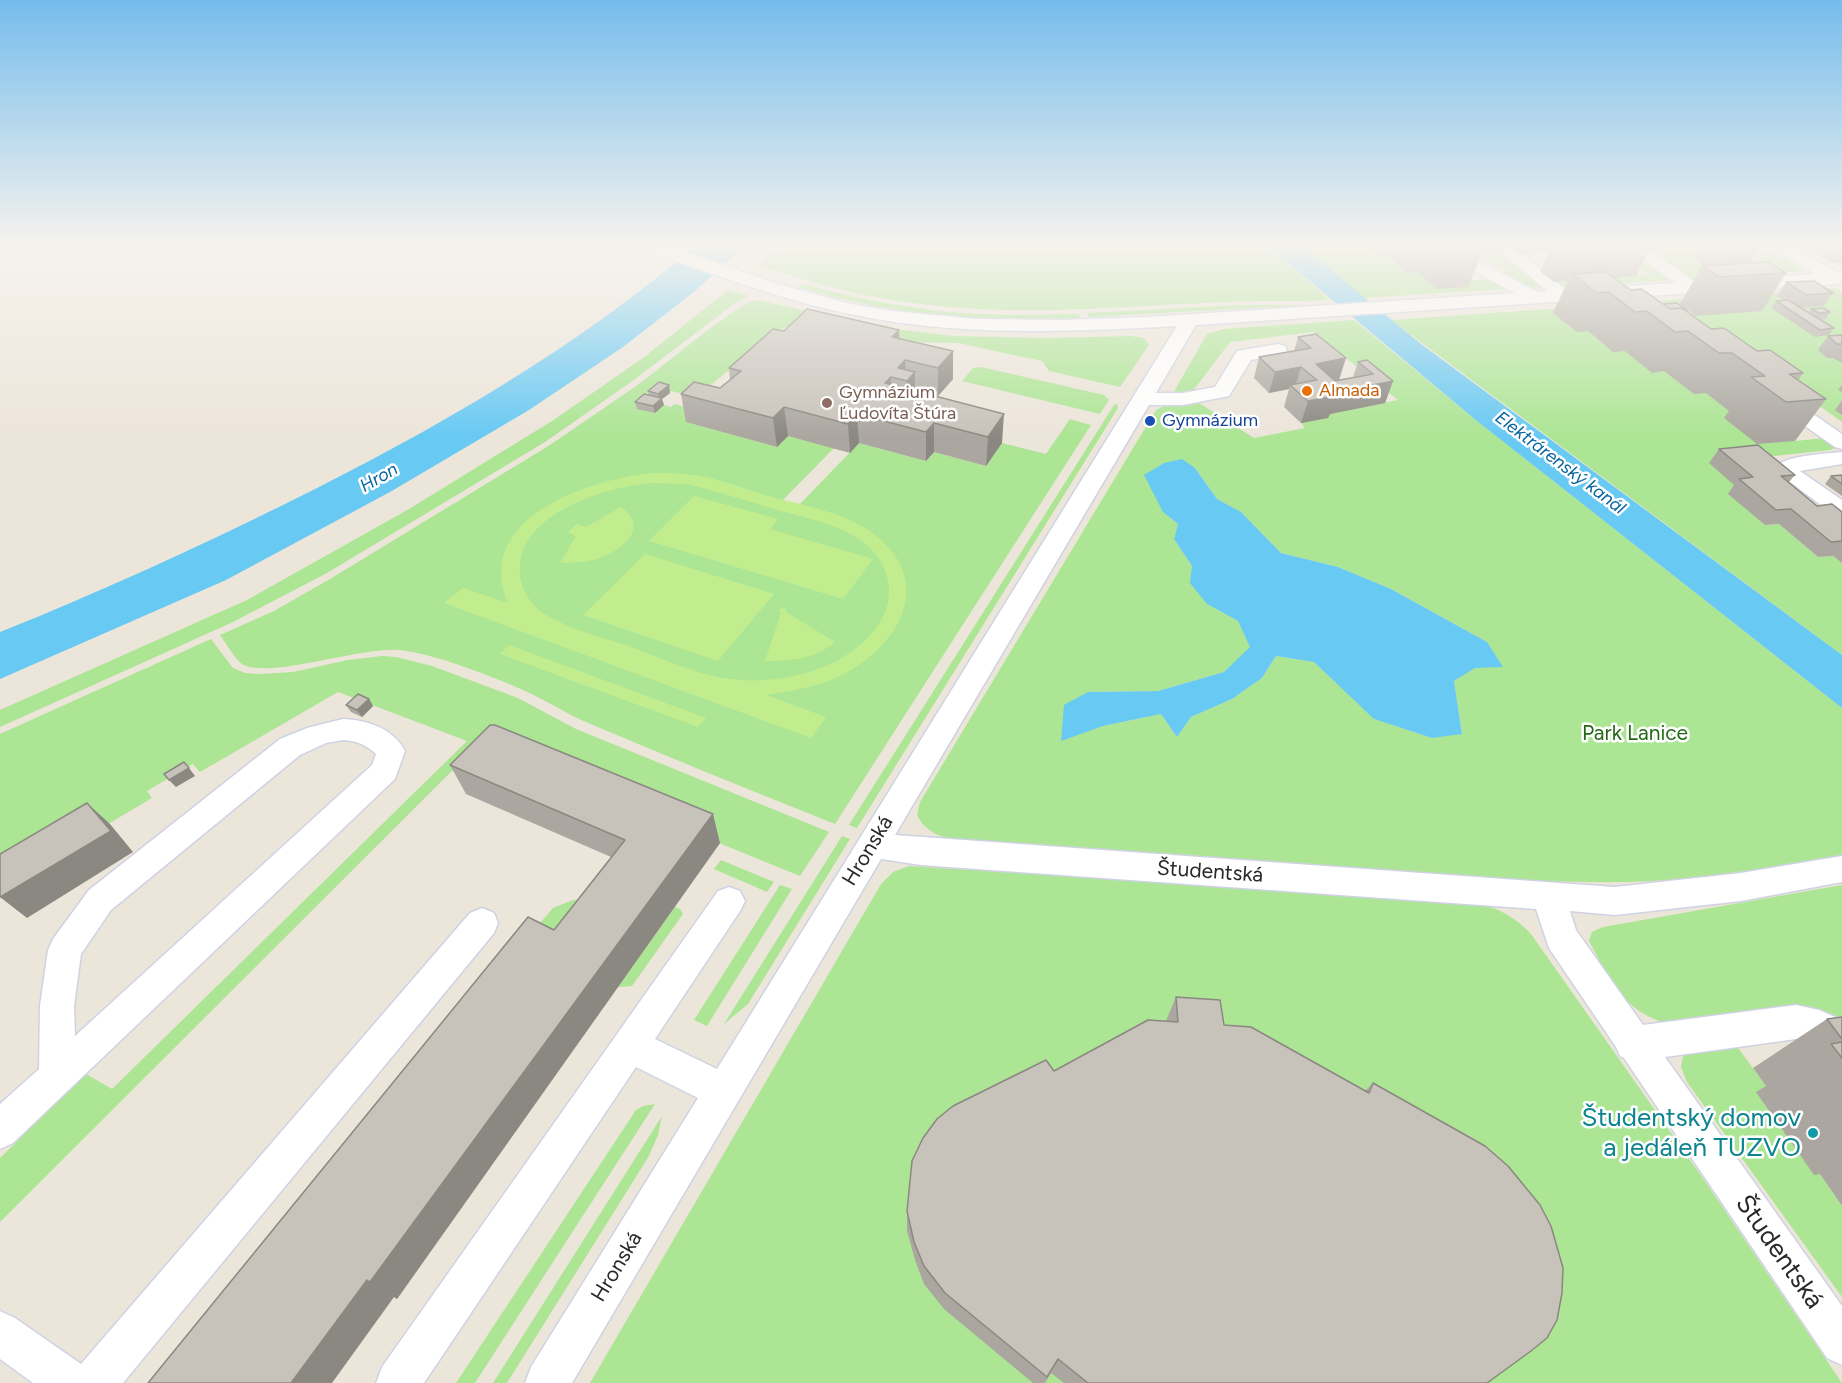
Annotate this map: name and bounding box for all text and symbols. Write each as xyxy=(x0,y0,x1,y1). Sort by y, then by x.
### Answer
place label: Almada xyxy=(1319,380,1379,402)
place label: Gymnázium Ľudovíta Štúra xyxy=(839,382,956,424)
marker: Almada xyxy=(1300,384,1314,398)
marker: Gymnázium Ľudovíta Štúra xyxy=(820,396,834,410)
water label: Elektrárenský kanál xyxy=(1491,407,1629,519)
place label: Gymnázium xyxy=(1162,410,1258,432)
marker: Gymnázium xyxy=(1143,414,1157,428)
water label: Hron xyxy=(356,459,402,497)
park label: Park Lanice xyxy=(1582,721,1688,747)
street label: Hronská xyxy=(837,811,899,891)
street label: Študentská xyxy=(1156,856,1264,888)
place label: Študentský domov a jedáleň TUZVO xyxy=(1581,1102,1801,1164)
marker: Študentský domov a jedáleň TUZVO xyxy=(1806,1126,1820,1140)
street label: Študentská xyxy=(1728,1189,1830,1315)
street label: Hronská xyxy=(586,1227,648,1307)

